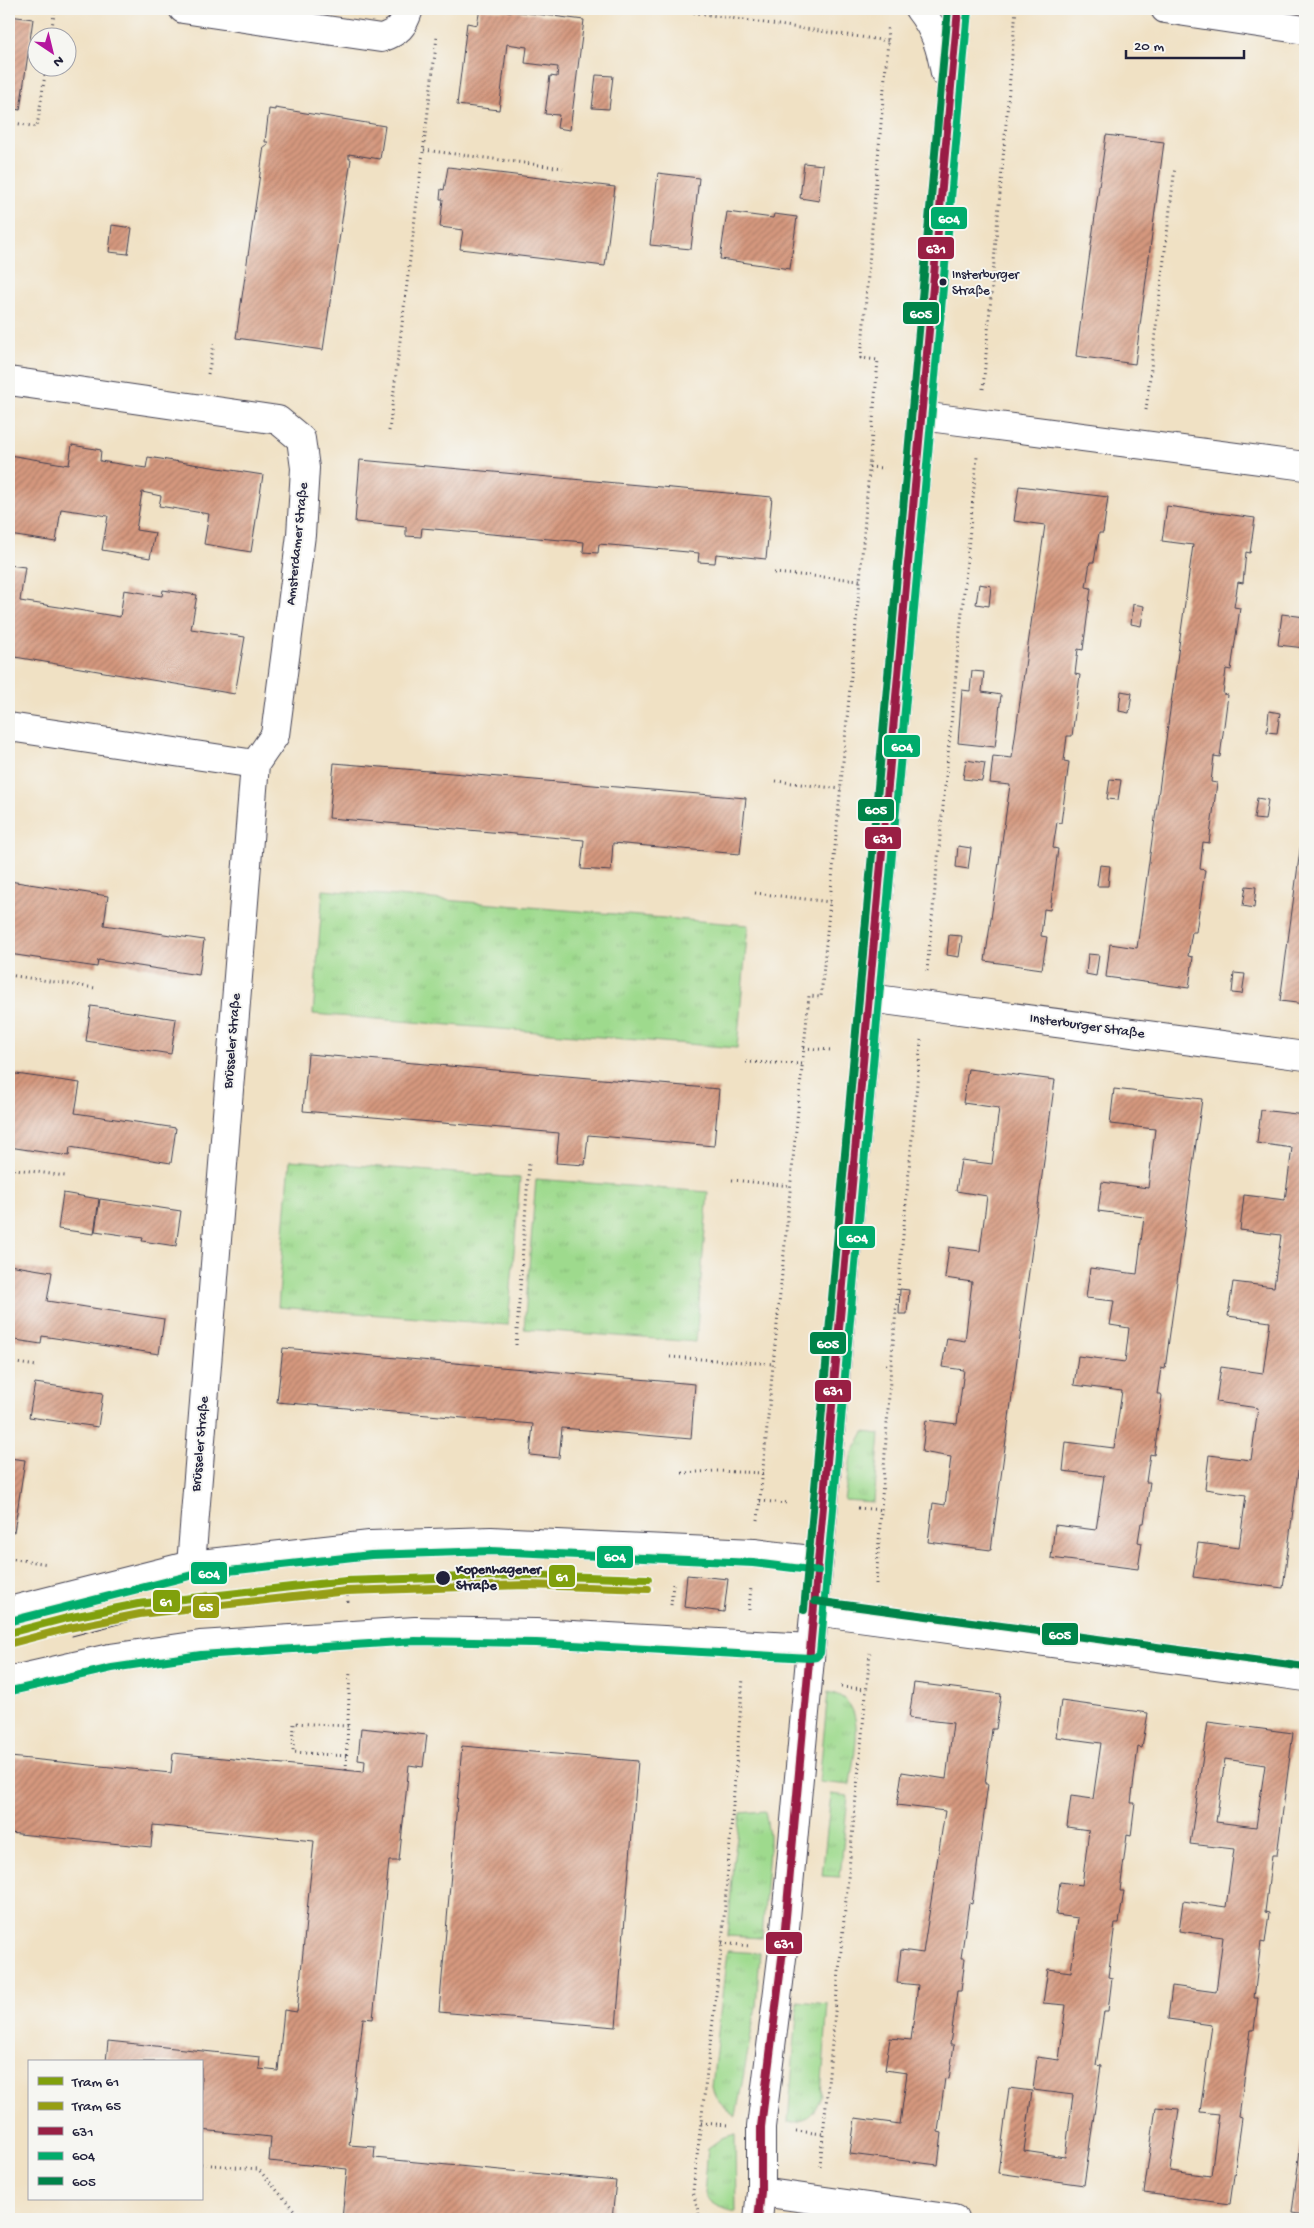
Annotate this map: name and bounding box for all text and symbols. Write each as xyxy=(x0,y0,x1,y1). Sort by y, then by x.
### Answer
north arrow xyxy=(28,28,78,78)
scale bar xyxy=(1126,28,1244,60)
text: 20 m xyxy=(1134,38,1164,56)
text: N xyxy=(49,51,67,70)
line badge: 604 xyxy=(930,206,968,230)
text: 604 xyxy=(938,212,960,229)
line badge: 631 xyxy=(917,236,955,260)
text: 631 xyxy=(926,242,946,259)
place label: Insterburger Straße xyxy=(952,268,1020,299)
marker: Insterburger Straße xyxy=(938,277,948,287)
line badge: 605 xyxy=(902,301,940,325)
text: 605 xyxy=(910,307,933,324)
street label: Amsterdamer Straße xyxy=(283,481,313,606)
line badge: 604 xyxy=(883,734,921,758)
text: 604 xyxy=(891,740,913,757)
line badge: 605 xyxy=(857,798,895,822)
text: 605 xyxy=(865,803,888,820)
line badge: 631 xyxy=(864,826,902,850)
text: 631 xyxy=(873,832,893,849)
street label: Brüsseler Straße xyxy=(220,992,246,1090)
street label: Insterburger Straße xyxy=(1028,1011,1146,1044)
line badge: 604 xyxy=(838,1225,876,1249)
text: 604 xyxy=(846,1231,868,1248)
line badge: 605 xyxy=(809,1331,847,1355)
text: 605 xyxy=(817,1337,840,1354)
line badge: 631 xyxy=(814,1379,852,1403)
text: 631 xyxy=(823,1384,843,1401)
street label: Brüsseler Straße xyxy=(188,1395,214,1493)
line badge: 604 xyxy=(596,1545,634,1569)
text: 604 xyxy=(604,1550,626,1567)
line badge: 604 xyxy=(190,1561,228,1585)
place label: Kopenhagener Straße xyxy=(455,1562,543,1595)
line badge: 61 xyxy=(548,1564,576,1588)
text: 604 xyxy=(198,1567,220,1584)
marker: Kopenhagener Straße xyxy=(434,1569,452,1587)
text: 61 xyxy=(556,1570,569,1587)
line badge: 61 xyxy=(152,1589,181,1613)
text: 61 xyxy=(160,1595,173,1612)
line badge: 65 xyxy=(192,1595,220,1619)
text: 65 xyxy=(199,1600,214,1617)
line badge: 605 xyxy=(1041,1622,1079,1646)
text: 605 xyxy=(1049,1628,1072,1645)
line badge: 631 xyxy=(765,1931,803,1955)
text: 631 xyxy=(774,1937,794,1954)
legend xyxy=(28,2060,202,2200)
text: Tram 61 xyxy=(71,2074,119,2092)
text: Tram 65 xyxy=(71,2098,121,2116)
text: 631 xyxy=(72,2124,93,2142)
text: 604 xyxy=(72,2148,95,2166)
text: 605 xyxy=(72,2174,96,2192)

